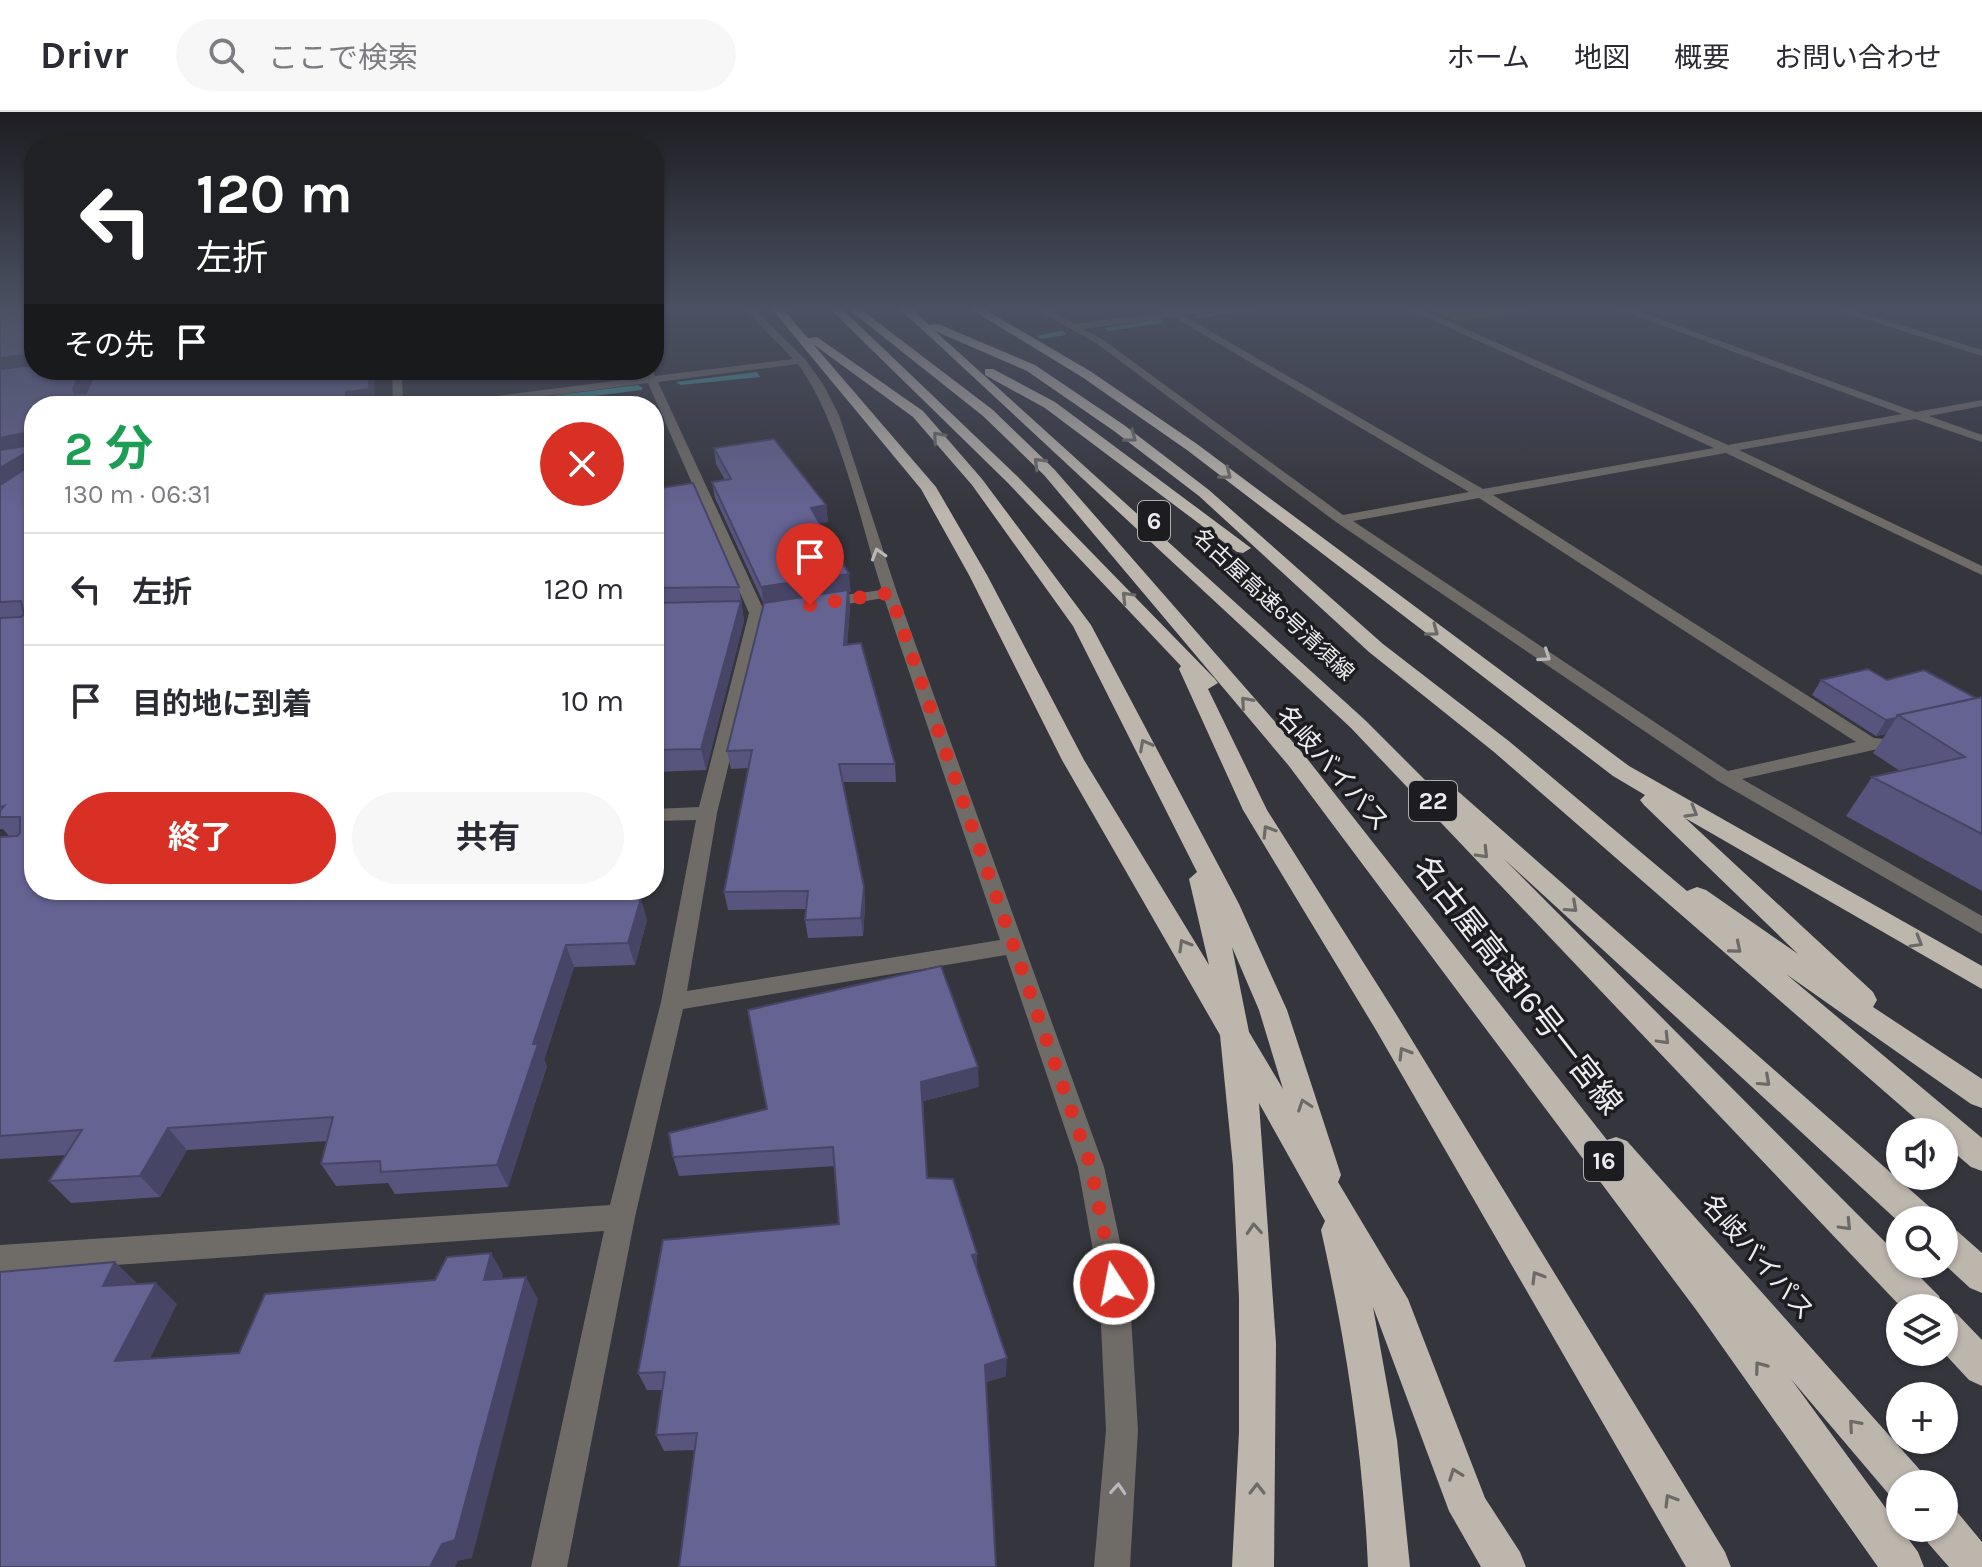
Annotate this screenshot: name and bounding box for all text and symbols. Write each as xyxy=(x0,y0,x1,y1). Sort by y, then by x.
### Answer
search box xyxy=(176,19,736,91)
text: Drivr xyxy=(40,33,128,78)
icon: search xyxy=(204,33,248,77)
text: ここで検索 xyxy=(268,40,418,76)
text: ホーム xyxy=(1447,41,1530,74)
text: 地図 xyxy=(1574,41,1630,74)
text: 概要 xyxy=(1674,41,1730,74)
text: お問い合わせ xyxy=(1774,41,1942,74)
text: 120 m xyxy=(196,161,353,226)
icon: left xyxy=(64,168,168,272)
text: 左折 xyxy=(196,237,268,279)
icon: arrive xyxy=(170,320,214,364)
text: その先 xyxy=(64,327,154,363)
text: 2 分 xyxy=(64,421,153,477)
button: close xyxy=(540,422,624,506)
one-way arrow xyxy=(1123,428,1137,442)
one-way arrow xyxy=(933,432,948,447)
one-way arrow xyxy=(1034,458,1048,472)
one-way arrow xyxy=(1217,464,1232,478)
text: 130 m · 06:31 xyxy=(64,479,211,510)
road number: 6 xyxy=(1138,501,1170,541)
pin xyxy=(776,523,844,605)
street label: 名古屋高速6号清須線 xyxy=(1187,523,1359,686)
icon: arrive xyxy=(788,535,832,579)
one-way arrow xyxy=(871,547,887,561)
icon: left xyxy=(64,567,108,611)
text: 120 m xyxy=(544,571,624,607)
text: 左折 xyxy=(132,574,192,610)
one-way arrow xyxy=(1122,592,1136,606)
one-way arrow xyxy=(1424,621,1439,636)
one-way arrow xyxy=(1536,646,1550,661)
icon: arrive xyxy=(64,679,108,723)
text: 10 m xyxy=(561,683,624,719)
text: 目的地に到着 xyxy=(132,686,312,722)
one-way arrow xyxy=(1241,697,1256,711)
street label: 名岐バイパス xyxy=(1270,699,1395,837)
one-way arrow xyxy=(1140,738,1155,753)
road number: 22 xyxy=(1409,781,1457,821)
button: 終了 xyxy=(64,792,336,884)
button: 共有 xyxy=(352,792,624,884)
one-way arrow xyxy=(1683,802,1697,818)
one-way arrow xyxy=(1263,825,1278,840)
one-way arrow xyxy=(1474,844,1488,858)
street label: 名古屋高速16号一宮線 xyxy=(1405,849,1630,1122)
one-way arrow xyxy=(1563,897,1577,912)
one-way arrow xyxy=(1908,932,1923,948)
one-way arrow xyxy=(1178,939,1194,954)
one-way arrow xyxy=(1727,939,1741,953)
one-way arrow xyxy=(1655,1030,1669,1044)
one-way arrow xyxy=(1398,1047,1414,1062)
one-way arrow xyxy=(1756,1071,1771,1085)
one-way arrow xyxy=(1298,1098,1314,1112)
map controls xyxy=(1886,1118,1958,1542)
button: sound xyxy=(1886,1118,1958,1190)
road number: 16 xyxy=(1584,1141,1624,1181)
street label: 名岐バイパス xyxy=(1695,1188,1820,1326)
button: search xyxy=(1886,1206,1958,1278)
one-way arrow xyxy=(1836,1216,1851,1230)
one-way arrow xyxy=(1245,1222,1262,1235)
position arrow xyxy=(1072,1242,1156,1326)
one-way arrow xyxy=(1531,1271,1547,1285)
button: layers xyxy=(1886,1294,1958,1366)
one-way arrow xyxy=(1755,1361,1769,1376)
button: + xyxy=(1886,1382,1958,1454)
one-way arrow xyxy=(1850,1420,1864,1435)
one-way arrow xyxy=(1448,1468,1465,1482)
button: − xyxy=(1886,1470,1958,1542)
one-way arrow xyxy=(1109,1482,1126,1495)
one-way arrow xyxy=(1248,1482,1266,1495)
one-way arrow xyxy=(1664,1494,1680,1509)

